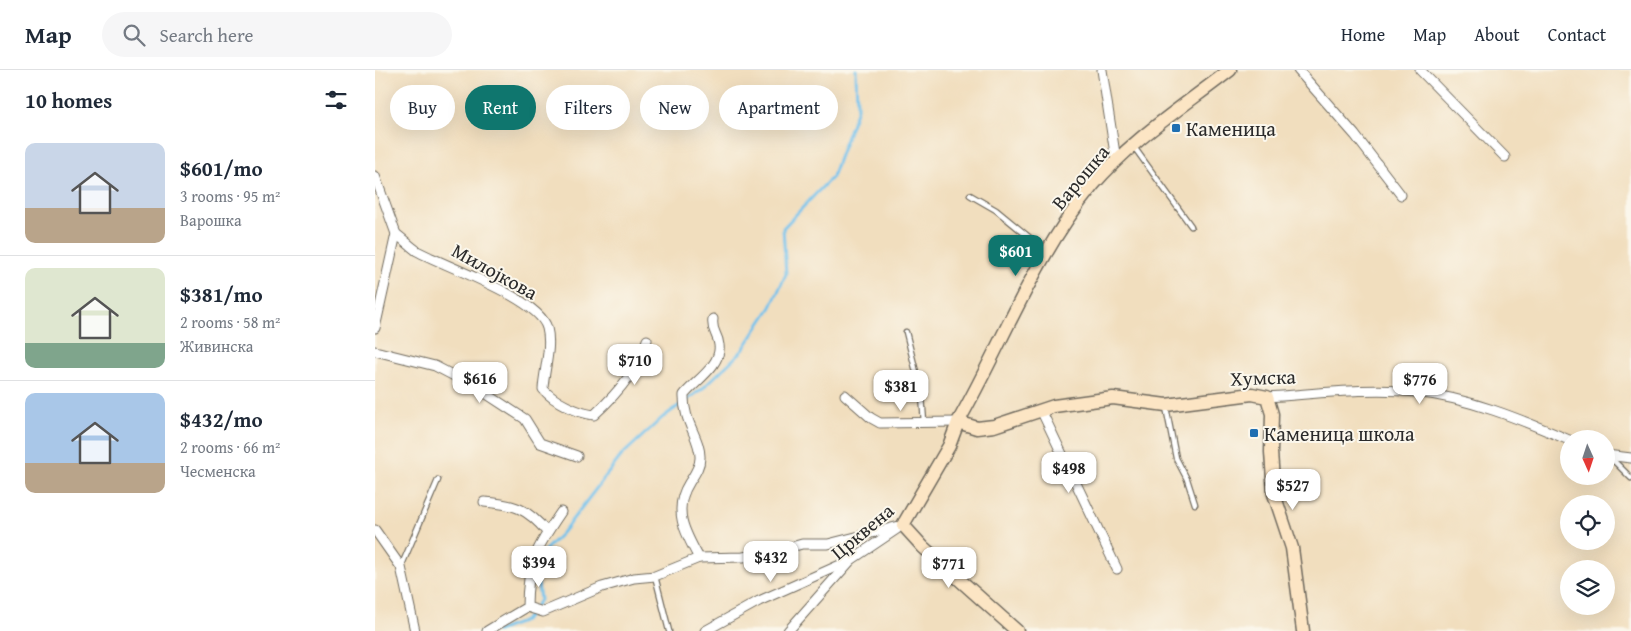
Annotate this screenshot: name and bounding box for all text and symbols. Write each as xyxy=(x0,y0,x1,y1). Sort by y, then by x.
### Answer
search box xyxy=(102,12,452,57)
text: Map xyxy=(25,17,72,52)
icon: search xyxy=(120,21,148,49)
text: Search here xyxy=(160,21,253,49)
text: Home xyxy=(1341,21,1385,48)
text: Map xyxy=(1413,21,1446,48)
text: About xyxy=(1474,21,1520,48)
text: Contact xyxy=(1548,21,1606,48)
text: 10 homes xyxy=(25,85,112,116)
chip: Buy xyxy=(390,85,455,130)
chip: Rent xyxy=(465,85,536,130)
chip: Filters xyxy=(546,85,630,130)
chip: New xyxy=(640,85,709,130)
chip: Apartment xyxy=(719,85,838,130)
icon: filters xyxy=(322,86,350,114)
place label: Каменица xyxy=(1186,114,1276,143)
marker: Каменица xyxy=(1170,122,1182,134)
street label: Варошка xyxy=(1044,138,1116,216)
text: $601/mo xyxy=(180,153,263,184)
icon: home xyxy=(65,163,125,223)
text: 3 rooms · 95 m² xyxy=(180,184,280,208)
text: Варошка xyxy=(180,208,242,232)
pin: $601 xyxy=(986,234,1046,277)
street label: Милојкова xyxy=(447,235,544,307)
text: $601 xyxy=(999,239,1033,263)
text: $381/mo xyxy=(180,279,263,310)
icon: home xyxy=(65,288,125,348)
text: 2 rooms · 58 m² xyxy=(180,310,280,334)
text: Живинска xyxy=(180,334,253,358)
pin: $710 xyxy=(605,344,665,386)
text: $710 xyxy=(618,348,652,372)
street label: Хумска xyxy=(1230,361,1297,393)
pin: $616 xyxy=(450,362,510,404)
pin: $776 xyxy=(1390,362,1450,405)
text: $616 xyxy=(463,366,497,390)
text: $776 xyxy=(1403,367,1437,391)
pin: $381 xyxy=(871,370,931,412)
text: $381 xyxy=(884,374,918,398)
text: $432/mo xyxy=(180,404,263,435)
icon: home xyxy=(65,413,125,473)
place label: Каменица школа xyxy=(1264,419,1415,448)
marker: Каменица школа xyxy=(1248,427,1260,439)
north arrow xyxy=(1560,430,1615,485)
map controls xyxy=(1560,430,1615,615)
text: 2 rooms · 66 m² xyxy=(180,435,280,459)
pin: $498 xyxy=(1039,452,1099,494)
text: $498 xyxy=(1052,456,1086,480)
text: Чесменска xyxy=(180,459,256,483)
pin: $527 xyxy=(1263,468,1323,511)
text: $527 xyxy=(1276,473,1310,497)
button: locate xyxy=(1560,495,1615,550)
street label: Црквена xyxy=(824,496,900,566)
pin: $432 xyxy=(741,540,801,583)
text: $432 xyxy=(754,545,788,569)
pin: $394 xyxy=(509,546,569,588)
pin: $771 xyxy=(919,546,979,589)
text: $394 xyxy=(522,550,556,574)
text: $771 xyxy=(932,551,966,575)
button: layers xyxy=(1560,560,1615,615)

